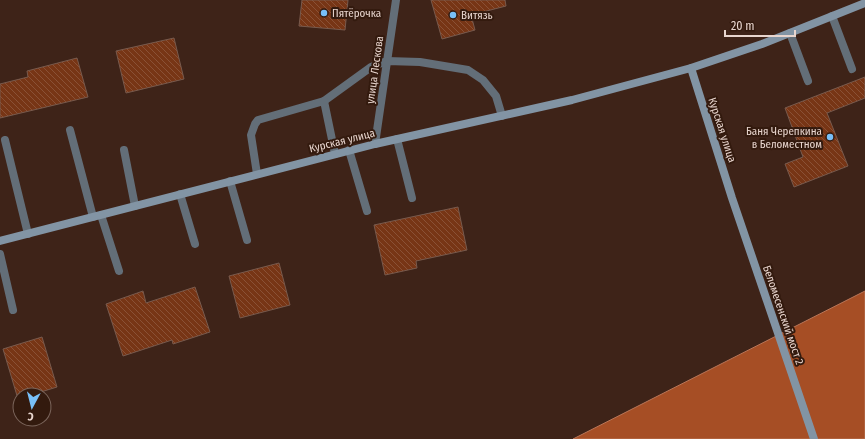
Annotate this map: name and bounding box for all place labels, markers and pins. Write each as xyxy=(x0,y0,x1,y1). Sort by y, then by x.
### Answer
place label: Пятёрочка xyxy=(332,7,381,20)
marker: Пятёрочка xyxy=(319,8,329,18)
place label: Витязь xyxy=(461,9,493,22)
marker: Витязь xyxy=(448,10,458,20)
place label: Баня Черепкина в Беломестном xyxy=(746,125,822,151)
marker: Баня Черепкина в Беломестном xyxy=(825,132,835,142)

